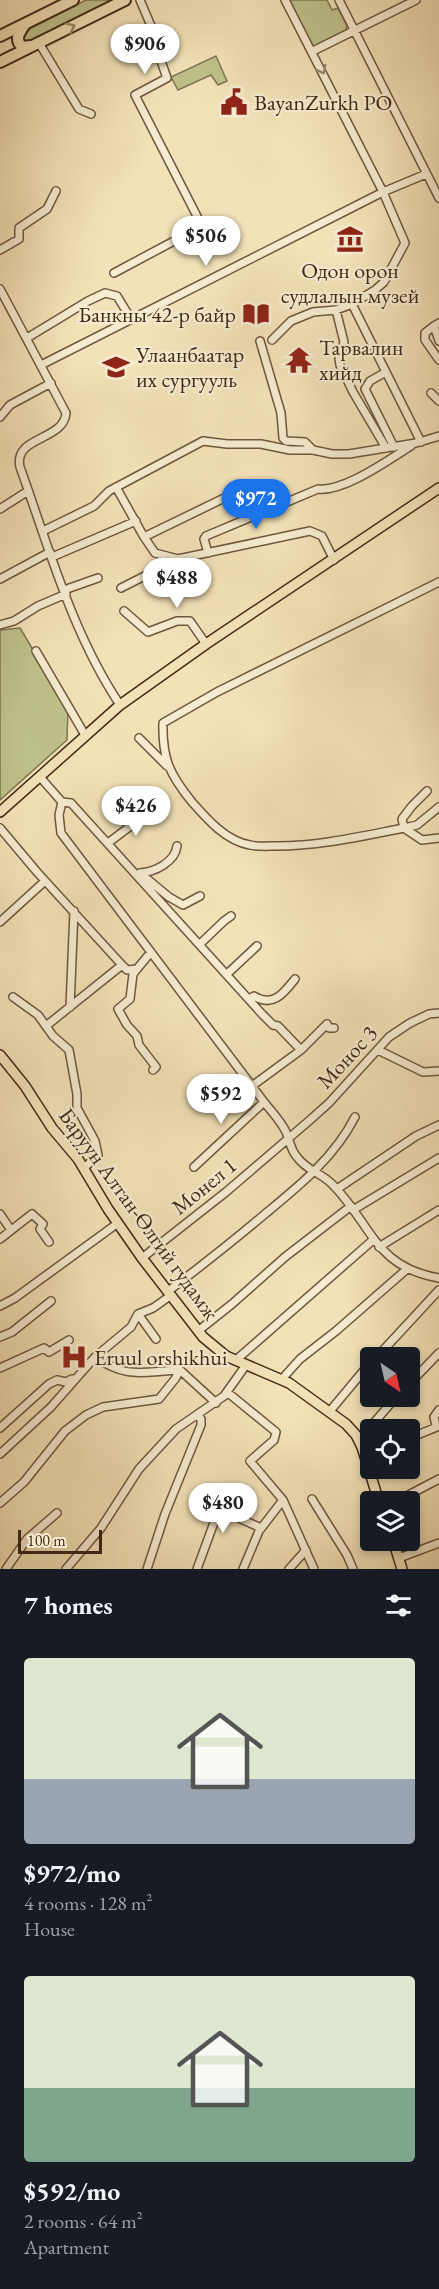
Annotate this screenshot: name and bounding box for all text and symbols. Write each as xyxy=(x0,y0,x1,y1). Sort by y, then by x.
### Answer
one-way arrow xyxy=(65,22,76,34)
pin: $906 xyxy=(109,24,181,75)
text: $906 xyxy=(125,30,165,56)
one-way arrow xyxy=(315,64,327,75)
public building icon: BayanZurkh PO xyxy=(219,87,249,117)
place label: BayanZurkh PO xyxy=(254,88,392,117)
pin: $506 xyxy=(170,216,242,267)
text: $506 xyxy=(186,222,226,248)
museum icon: Одон орон судлалын музей xyxy=(335,224,365,254)
place label: Одон орон судлалын музей xyxy=(281,256,420,310)
library icon: Банкны 42-р байр xyxy=(241,299,271,329)
place label: Банкны 42-р байр xyxy=(78,300,236,329)
place label: Тарвалин хийд xyxy=(319,333,403,387)
place label: Улаанбаатар их сургууль xyxy=(135,340,244,394)
temple icon: Тарвалин хийд xyxy=(284,345,314,375)
school or university icon: Улаанбаатар их сургууль xyxy=(101,352,131,382)
pin: $972 xyxy=(220,479,292,530)
text: $972 xyxy=(236,485,276,511)
pin: $488 xyxy=(141,558,213,609)
text: $488 xyxy=(157,564,197,590)
pin: $426 xyxy=(100,786,172,837)
text: $426 xyxy=(116,792,156,818)
street label: Монос 3 xyxy=(310,1019,384,1095)
pin: $592 xyxy=(185,1074,257,1125)
text: $592 xyxy=(201,1080,241,1106)
street label: Баруун Алтан-Өлгий гудамж xyxy=(52,1102,226,1326)
street label: Монел 1 xyxy=(165,1151,243,1221)
hospital icon: Eruul orshikhui xyxy=(59,1342,89,1372)
place label: Eruul orshikhui xyxy=(94,1343,227,1372)
north arrow xyxy=(360,1347,420,1407)
map controls xyxy=(360,1347,420,1551)
button: locate xyxy=(360,1419,420,1479)
pin: $480 xyxy=(187,1483,259,1534)
text: $480 xyxy=(203,1489,243,1515)
button: layers xyxy=(360,1491,420,1551)
scale bar xyxy=(18,1527,102,1554)
text: 100 m xyxy=(27,1530,66,1551)
text: 7 homes xyxy=(24,1588,113,1622)
icon: filters xyxy=(382,1589,415,1622)
icon: home xyxy=(166,1697,274,1805)
text: $972/mo xyxy=(24,1856,120,1890)
text: 4 rooms · 128 m² xyxy=(24,1890,152,1916)
text: House xyxy=(24,1916,75,1942)
icon: home xyxy=(166,2015,274,2123)
text: $592/mo xyxy=(24,2174,120,2208)
text: 2 rooms · 64 m² xyxy=(24,2208,143,2234)
text: Apartment xyxy=(24,2234,109,2260)

